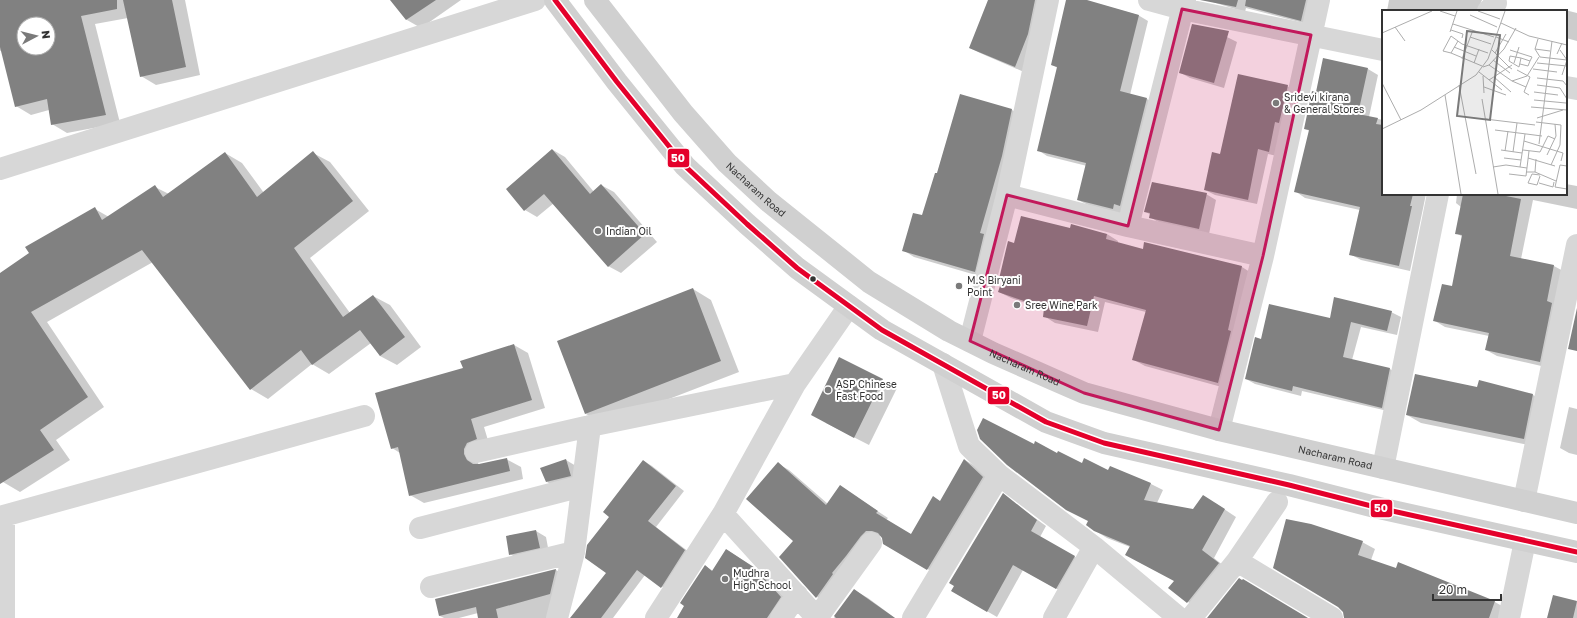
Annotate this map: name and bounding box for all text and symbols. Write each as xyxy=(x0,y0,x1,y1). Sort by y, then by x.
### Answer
inset map xyxy=(1382,10,1567,195)
north arrow xyxy=(16,16,56,56)
text: N xyxy=(39,30,53,40)
place label: Sridevi kirana & General Stores xyxy=(1284,91,1364,115)
marker: Sridevi kirana & General Stores xyxy=(1271,98,1281,108)
line badge: 50 xyxy=(667,148,690,168)
text: 50 xyxy=(671,151,685,164)
street label: Nacharam Road xyxy=(724,159,788,219)
place label: Indian Oil xyxy=(606,225,652,237)
marker: Indian Oil xyxy=(593,226,603,236)
unlabelled marker xyxy=(808,274,818,284)
place label: M.S Biryani Point xyxy=(967,274,1021,298)
marker: M.S Biryani Point xyxy=(954,281,964,291)
place label: Sree Wine Park xyxy=(1025,299,1098,311)
marker: Sree Wine Park xyxy=(1012,300,1022,310)
street label: Nacharam Road xyxy=(988,346,1062,388)
place label: ASP Chinese Fast Food xyxy=(836,378,897,402)
marker: ASP Chinese Fast Food xyxy=(823,385,833,395)
line badge: 50 xyxy=(987,386,1010,405)
text: 50 xyxy=(992,388,1006,401)
street label: Nacharam Road xyxy=(1297,443,1374,471)
line badge: 50 xyxy=(1370,499,1393,518)
text: 50 xyxy=(1374,501,1388,514)
place label: Mudhra High School xyxy=(733,567,791,591)
marker: Mudhra High School xyxy=(720,574,730,584)
scale bar xyxy=(1433,576,1501,602)
text: 20 m xyxy=(1439,582,1467,597)

